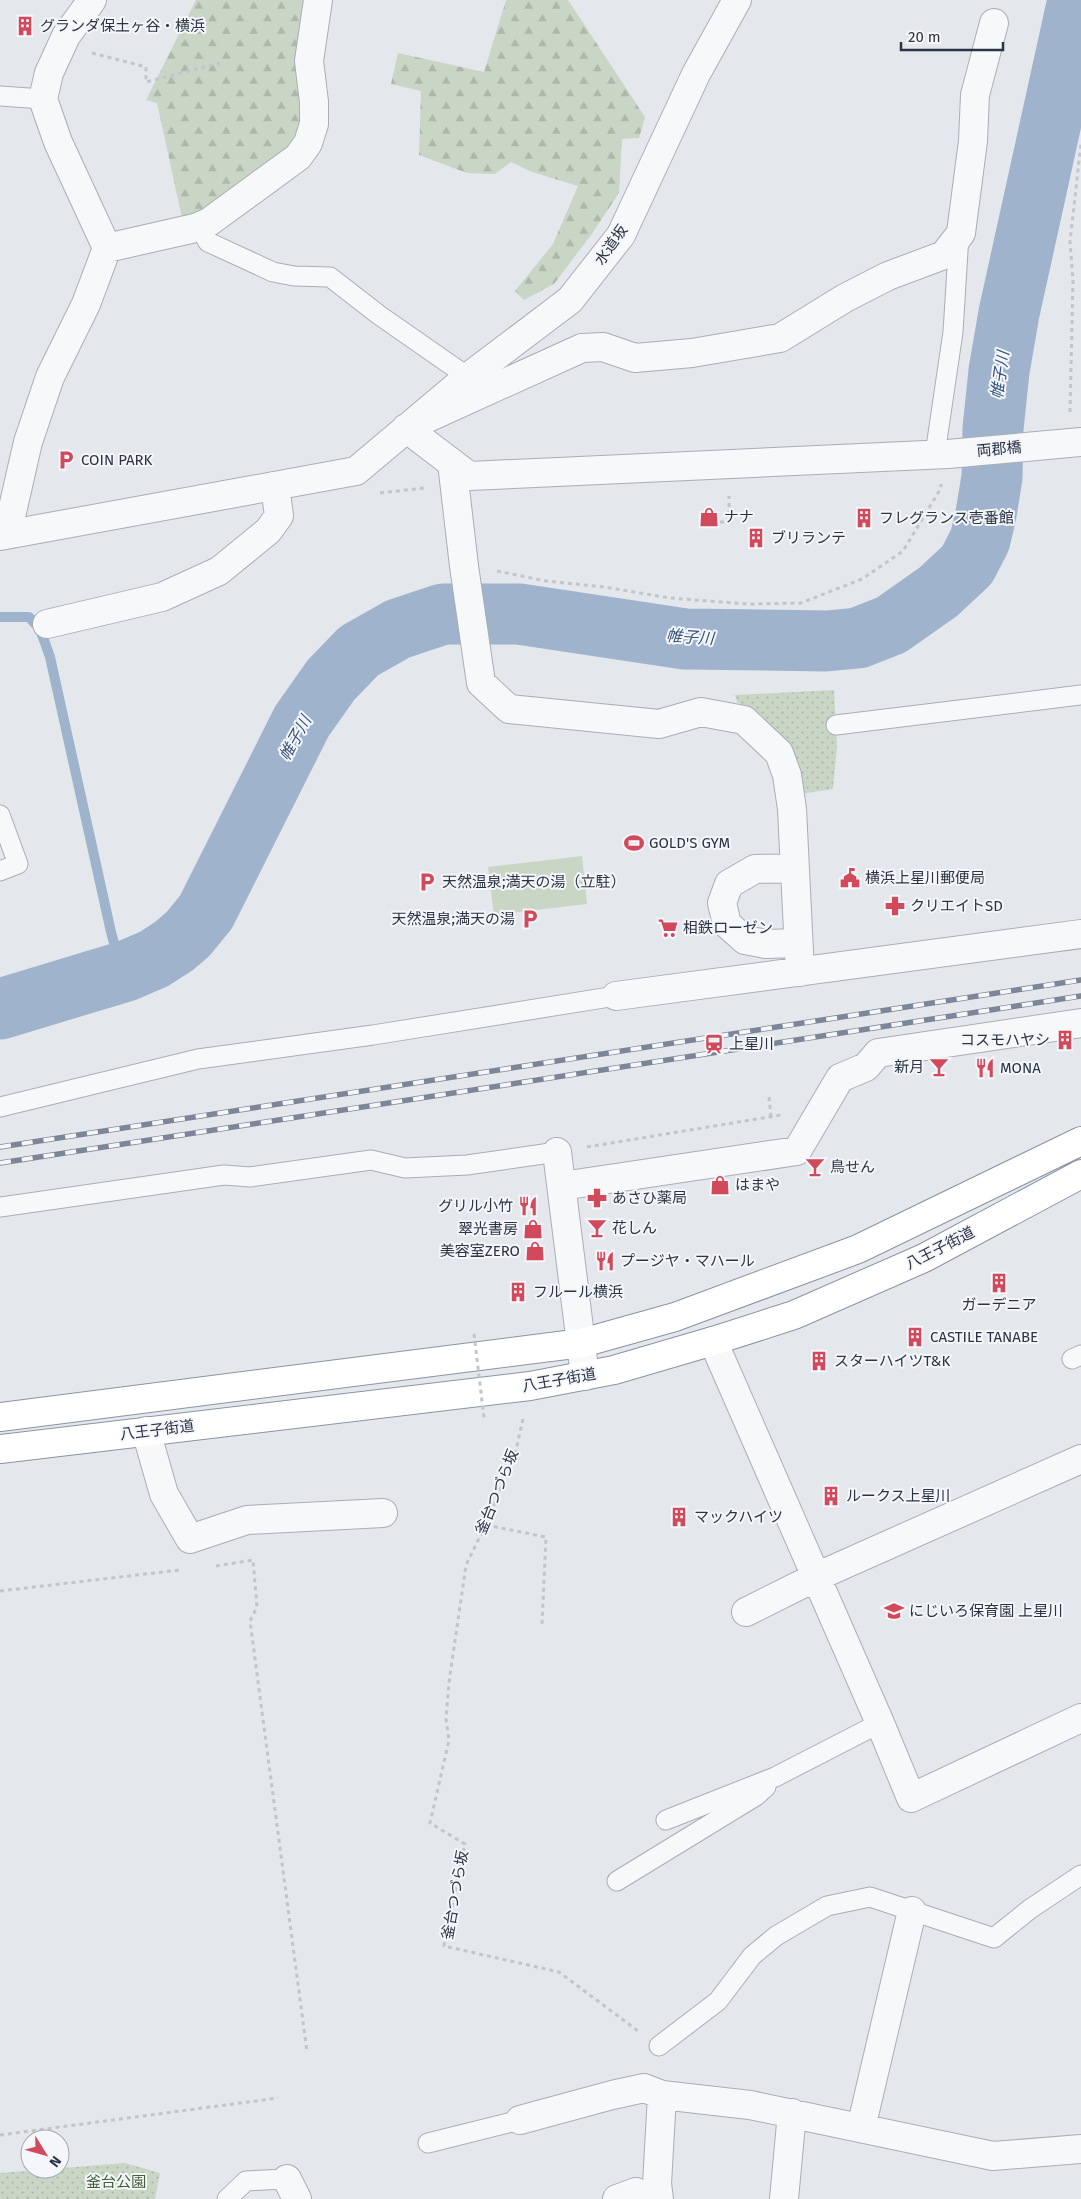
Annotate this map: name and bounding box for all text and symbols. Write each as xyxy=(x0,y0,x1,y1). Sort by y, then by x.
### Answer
building icon: グランダ保土ヶ谷・横浜 xyxy=(14,15,36,37)
place label: グランダ保土ヶ谷・横浜 xyxy=(40,17,205,35)
scale bar xyxy=(901,20,1004,52)
text: 20 m xyxy=(908,28,941,46)
street label: 水道坂 xyxy=(591,221,631,269)
water label: 帷子川 xyxy=(987,348,1013,400)
street label: 両郡橋 xyxy=(976,438,1022,460)
parking icon: COIN PARK xyxy=(55,449,77,471)
place label: COIN PARK xyxy=(81,451,153,469)
shop icon: ナナ xyxy=(698,506,720,528)
building icon: フレグランス壱番館 xyxy=(853,507,875,529)
place label: ナナ xyxy=(724,508,754,526)
place label: フレグランス壱番館 xyxy=(879,509,1014,527)
building icon: ブリランテ xyxy=(745,527,767,549)
place label: ブリランテ xyxy=(771,529,846,547)
water label: 帷子川 xyxy=(665,626,717,648)
water label: 帷子川 xyxy=(275,711,316,764)
sports icon: GOLD'S GYM xyxy=(623,832,645,854)
place label: GOLD'S GYM xyxy=(649,834,730,852)
public building icon: 横浜上星川郵便局 xyxy=(839,867,861,889)
place label: 横浜上星川郵便局 xyxy=(865,869,985,887)
parking icon: 天然温泉;満天の湯（立駐） xyxy=(416,871,438,893)
place label: 天然温泉;満天の湯（立駐） xyxy=(442,873,626,891)
pharmacy icon: クリエイトSD xyxy=(884,895,906,917)
place label: クリエイトSD xyxy=(910,897,1003,915)
parking icon: 天然温泉;満天の湯 xyxy=(519,908,541,930)
place label: 天然温泉;満天の湯 xyxy=(391,910,515,928)
supermarket icon: 相鉄ローゼン xyxy=(657,917,679,939)
place label: 相鉄ローゼン xyxy=(683,919,773,937)
building icon: コスモハヤシ xyxy=(1054,1029,1076,1051)
place label: コスモハヤシ xyxy=(960,1031,1050,1049)
station icon: 上星川 xyxy=(703,1033,725,1055)
place label: 上星川 xyxy=(729,1035,774,1053)
bar icon: 新月 xyxy=(928,1056,950,1078)
restaurant icon: MONA xyxy=(974,1057,996,1079)
place label: 新月 xyxy=(894,1058,924,1076)
place label: MONA xyxy=(1000,1059,1041,1077)
bar icon: 鳥せん xyxy=(804,1156,826,1178)
place label: 鳥せん xyxy=(830,1158,875,1176)
shop icon: はまや xyxy=(709,1174,731,1196)
place label: はまや xyxy=(735,1176,780,1194)
pharmacy icon: あさひ薬局 xyxy=(586,1187,608,1209)
place label: あさひ薬局 xyxy=(612,1189,687,1207)
restaurant icon: グリル小竹 xyxy=(517,1195,539,1217)
place label: グリル小竹 xyxy=(438,1197,513,1215)
bar icon: 花しん xyxy=(586,1217,608,1239)
shop icon: 翠光書房 xyxy=(522,1218,544,1240)
place label: 花しん xyxy=(612,1219,657,1237)
place label: 翠光書房 xyxy=(458,1220,518,1238)
street label: 八王子街道 xyxy=(902,1223,978,1273)
shop icon: 美容室ZERO xyxy=(524,1240,546,1262)
place label: 美容室ZERO xyxy=(440,1242,520,1260)
restaurant icon: プージヤ・マハール xyxy=(594,1250,616,1272)
place label: プージヤ・マハール xyxy=(620,1252,755,1270)
building icon: ガーデニア xyxy=(988,1272,1010,1294)
building icon: フルール横浜 xyxy=(507,1281,529,1303)
place label: フルール横浜 xyxy=(533,1283,623,1301)
place label: ガーデニア xyxy=(961,1296,1037,1314)
building icon: CASTILE TANABE xyxy=(904,1326,926,1348)
place label: CASTILE TANABE xyxy=(930,1328,1038,1346)
building icon: スターハイツT&K xyxy=(808,1350,830,1372)
place label: スターハイツT&K xyxy=(834,1352,950,1370)
street label: 八王子街道 xyxy=(520,1365,598,1395)
street label: 八王子街道 xyxy=(119,1416,195,1444)
street label: 釜台つづら坂 xyxy=(472,1447,522,1537)
building icon: ルークス上星川 xyxy=(820,1485,842,1507)
place label: ルークス上星川 xyxy=(846,1487,951,1505)
building icon: マックハイツ xyxy=(668,1506,690,1528)
place label: マックハイツ xyxy=(694,1508,783,1526)
school or university icon: にじいろ保育園 上星川 xyxy=(883,1600,905,1622)
place label: にじいろ保育園 上星川 xyxy=(909,1602,1063,1620)
street label: 釜台つづら坂 xyxy=(438,1849,472,1941)
north arrow xyxy=(20,2129,70,2179)
text: N xyxy=(45,2153,65,2170)
park label: 釜台公園 xyxy=(86,2173,146,2191)

